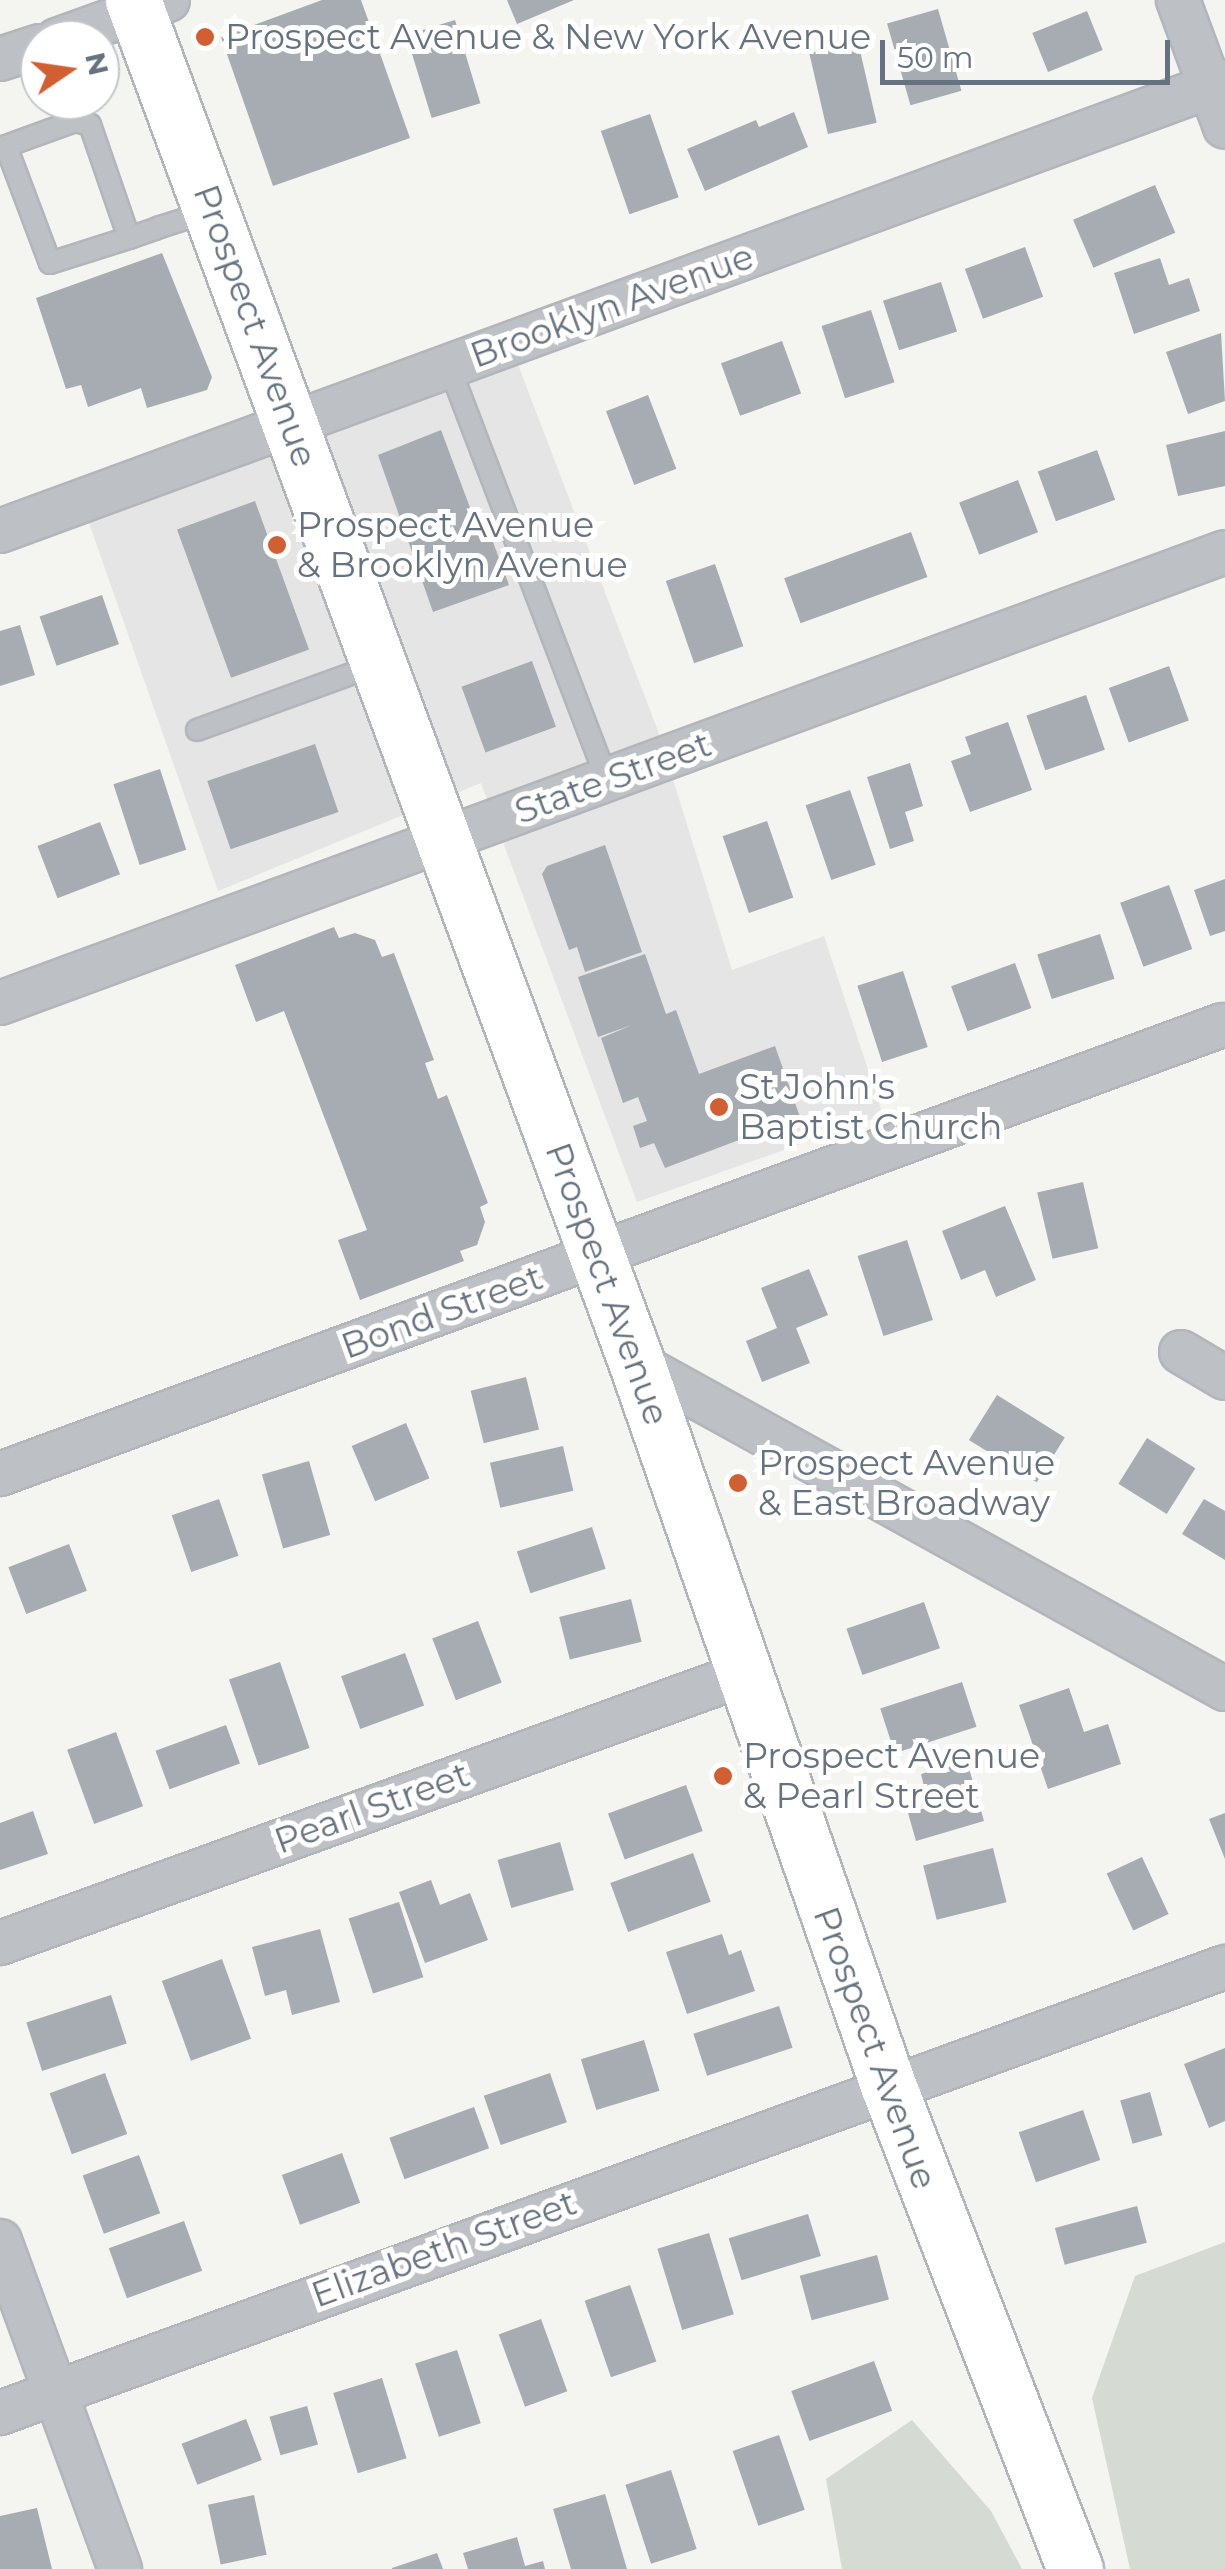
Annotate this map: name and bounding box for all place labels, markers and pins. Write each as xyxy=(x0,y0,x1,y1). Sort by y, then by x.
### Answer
place label: Prospect Avenue & New York Avenue xyxy=(225,16,871,58)
marker: Prospect Avenue & New York Avenue xyxy=(194,26,216,48)
place label: Prospect Avenue & Brooklyn Avenue xyxy=(297,504,628,586)
marker: Prospect Avenue & Brooklyn Avenue xyxy=(266,534,288,556)
place label: St John's Baptist Church xyxy=(739,1066,1003,1148)
marker: St John's Baptist Church xyxy=(708,1096,730,1118)
place label: Prospect Avenue & East Broadway xyxy=(758,1442,1055,1524)
marker: Prospect Avenue & East Broadway xyxy=(727,1472,749,1494)
place label: Prospect Avenue & Pearl Street xyxy=(743,1735,1040,1817)
marker: Prospect Avenue & Pearl Street xyxy=(712,1765,734,1787)

